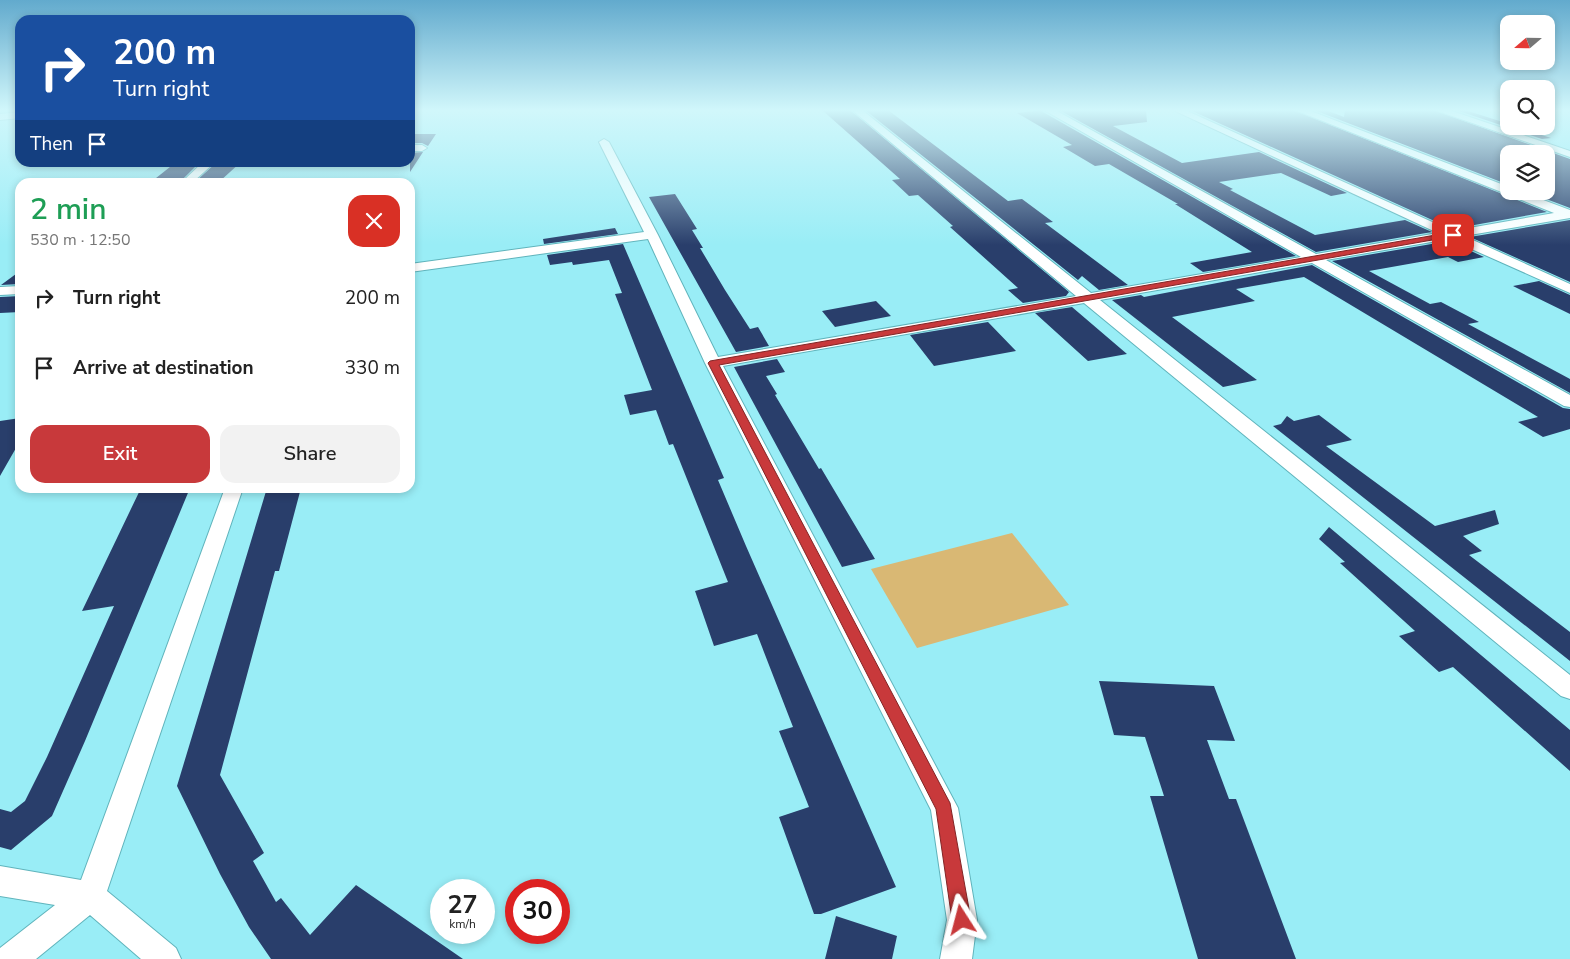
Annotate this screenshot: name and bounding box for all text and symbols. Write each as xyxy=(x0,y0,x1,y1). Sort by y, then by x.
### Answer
north arrow xyxy=(1500,15,1555,70)
map controls xyxy=(1500,15,1555,200)
text: 200 m xyxy=(113,29,216,76)
icon: right xyxy=(30,35,95,100)
text: Turn right xyxy=(113,74,209,104)
button: search xyxy=(1500,80,1555,135)
icon: arrive xyxy=(83,130,111,158)
text: Then xyxy=(30,131,73,157)
button: layers xyxy=(1500,145,1555,200)
text: 2 min xyxy=(30,189,106,230)
button: close xyxy=(348,195,400,247)
pin xyxy=(1432,214,1474,256)
icon: arrive xyxy=(1439,221,1467,249)
text: 530 m · 12:50 xyxy=(30,229,131,251)
icon: right xyxy=(30,284,58,312)
text: Turn right xyxy=(73,285,160,311)
text: 200 m xyxy=(345,285,400,311)
icon: arrive xyxy=(30,354,58,382)
text: Arrive at destination xyxy=(73,355,254,381)
text: 330 m xyxy=(345,355,400,381)
button: Exit xyxy=(30,425,210,483)
button: Share xyxy=(220,425,400,483)
speed limit sign: 30 xyxy=(505,879,570,944)
text: 27 xyxy=(447,888,478,922)
position arrow xyxy=(935,893,987,945)
text: km/h xyxy=(449,916,476,932)

